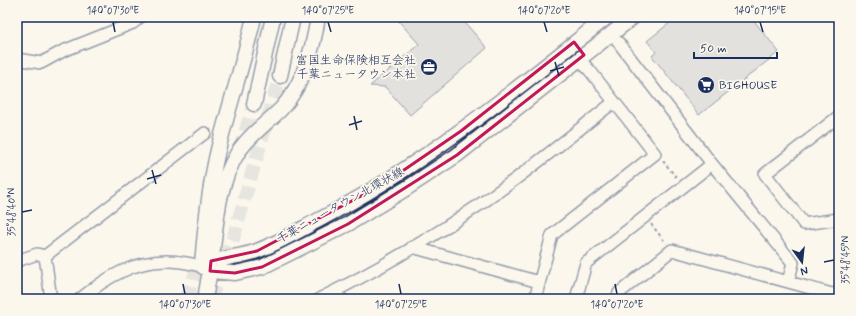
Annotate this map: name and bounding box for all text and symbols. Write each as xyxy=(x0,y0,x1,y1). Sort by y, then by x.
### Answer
text: 140°07'30"E xyxy=(87,4,139,18)
text: 140°07'25"E xyxy=(302,4,354,18)
text: 140°07'20"E xyxy=(518,4,571,18)
text: 140°07'15"E xyxy=(734,4,786,18)
scale bar xyxy=(694,34,777,60)
text: 50 m xyxy=(700,41,727,57)
place label: 富国生命保険相互会社 千葉ニュータウン本社 xyxy=(296,53,416,83)
office icon: 富国生命保険相互会社 千葉ニュータウン本社 xyxy=(419,57,439,77)
supermarket icon: BIGHOUSE xyxy=(696,75,716,95)
place label: BIGHOUSE xyxy=(719,78,777,94)
street label: 千葉ニュータウン北環状線 xyxy=(274,164,407,248)
text: 35°48'40"N xyxy=(5,187,19,236)
text: 35°48'45"N xyxy=(839,236,853,284)
north arrow xyxy=(782,242,822,282)
text: N xyxy=(799,263,810,278)
text: 140°07'30"E xyxy=(159,298,211,312)
text: 140°07'25"E xyxy=(375,298,427,312)
text: 140°07'20"E xyxy=(591,298,644,312)

